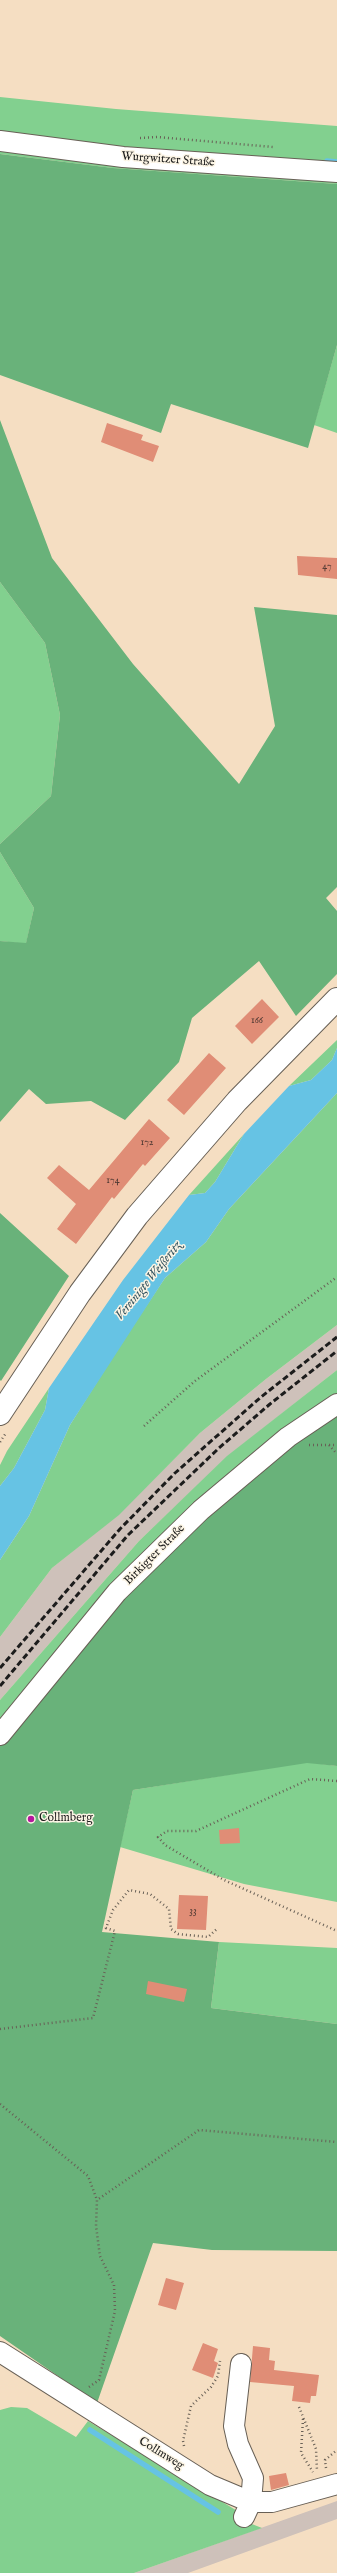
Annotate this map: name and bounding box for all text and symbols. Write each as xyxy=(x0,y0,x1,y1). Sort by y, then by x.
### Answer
street label: Wurgwitzer Straße xyxy=(121,150,215,170)
house number: 47 xyxy=(322,561,332,573)
house number: 166 xyxy=(251,1015,263,1027)
house number: 172 xyxy=(140,1137,154,1149)
house number: 174 xyxy=(106,1175,120,1187)
water label: Vereinigte Weißeritz xyxy=(113,1239,185,1323)
street label: Birkigter Straße xyxy=(122,1522,188,1588)
place label: Collmberg xyxy=(39,1812,93,1826)
marker: Collmberg xyxy=(26,1814,36,1824)
house number: 33 xyxy=(189,1906,197,1918)
street label: Collmweg xyxy=(136,2435,186,2473)

